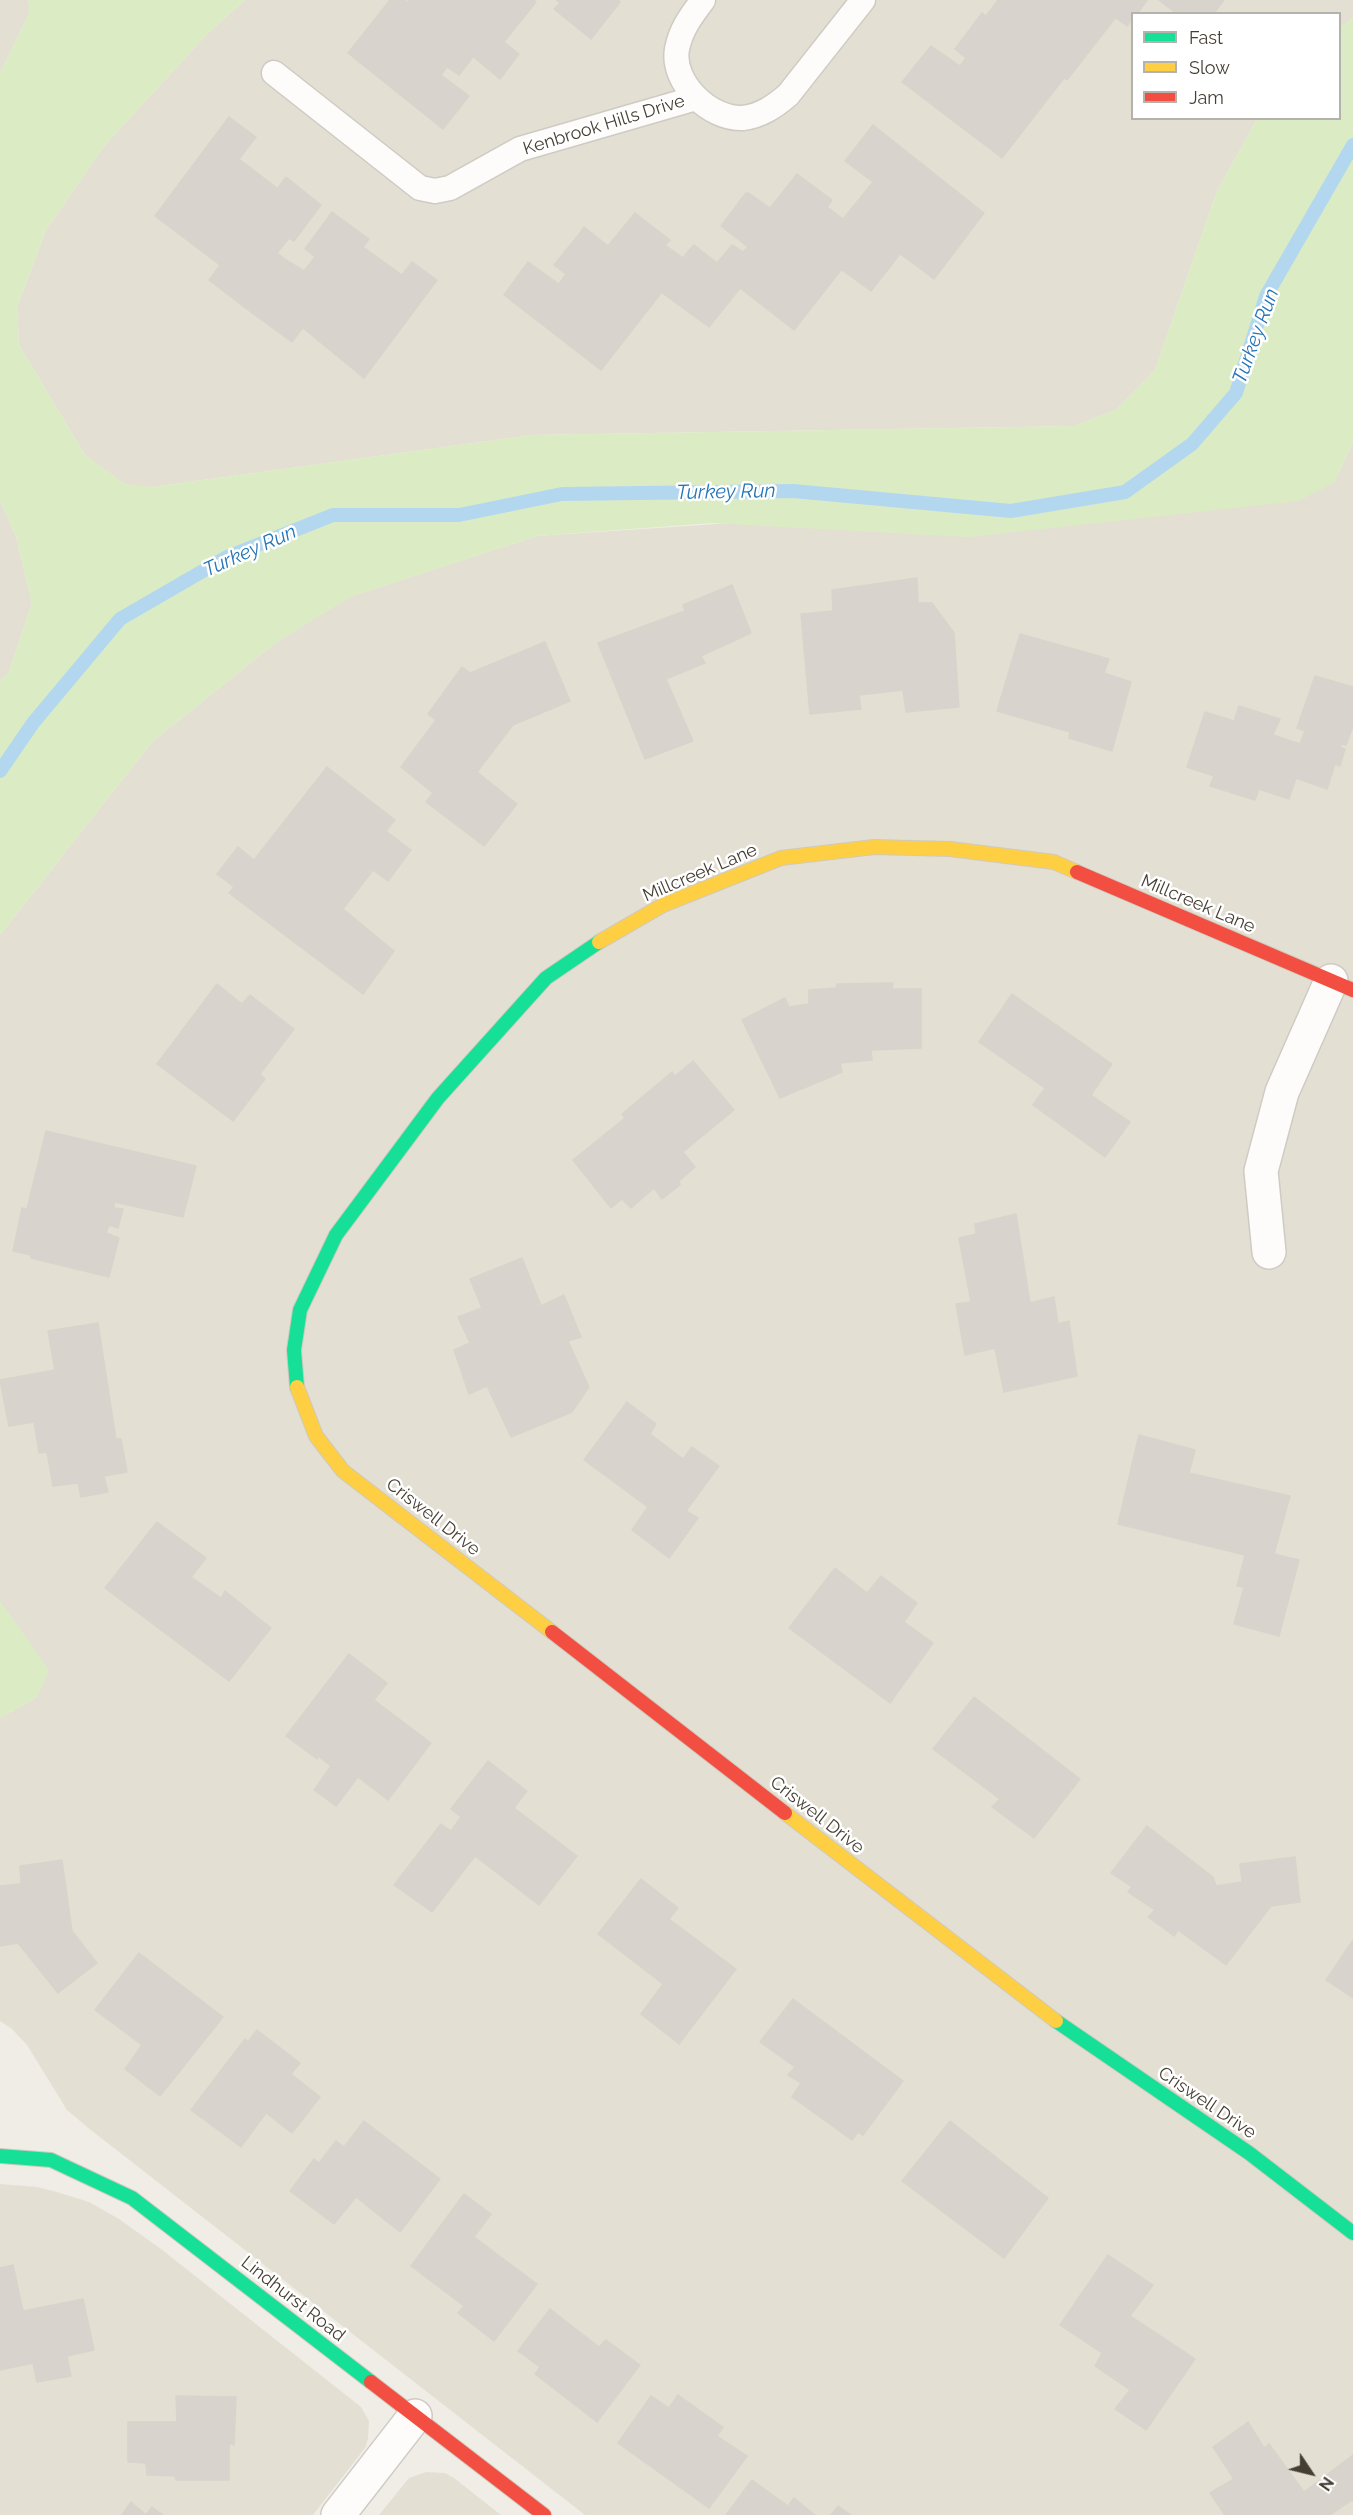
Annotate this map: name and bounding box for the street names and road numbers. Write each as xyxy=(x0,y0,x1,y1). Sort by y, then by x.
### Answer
street label: Kenbrook Hills Drive xyxy=(521,90,687,160)
street label: Millcreek Lane xyxy=(640,839,760,907)
street label: Millcreek Lane xyxy=(1138,870,1258,938)
street label: Criswell Drive xyxy=(382,1474,484,1560)
street label: Criswell Drive xyxy=(766,1772,868,1858)
street label: Criswell Drive xyxy=(1154,2062,1260,2144)
street label: Lindhurst Road xyxy=(237,2252,349,2346)

